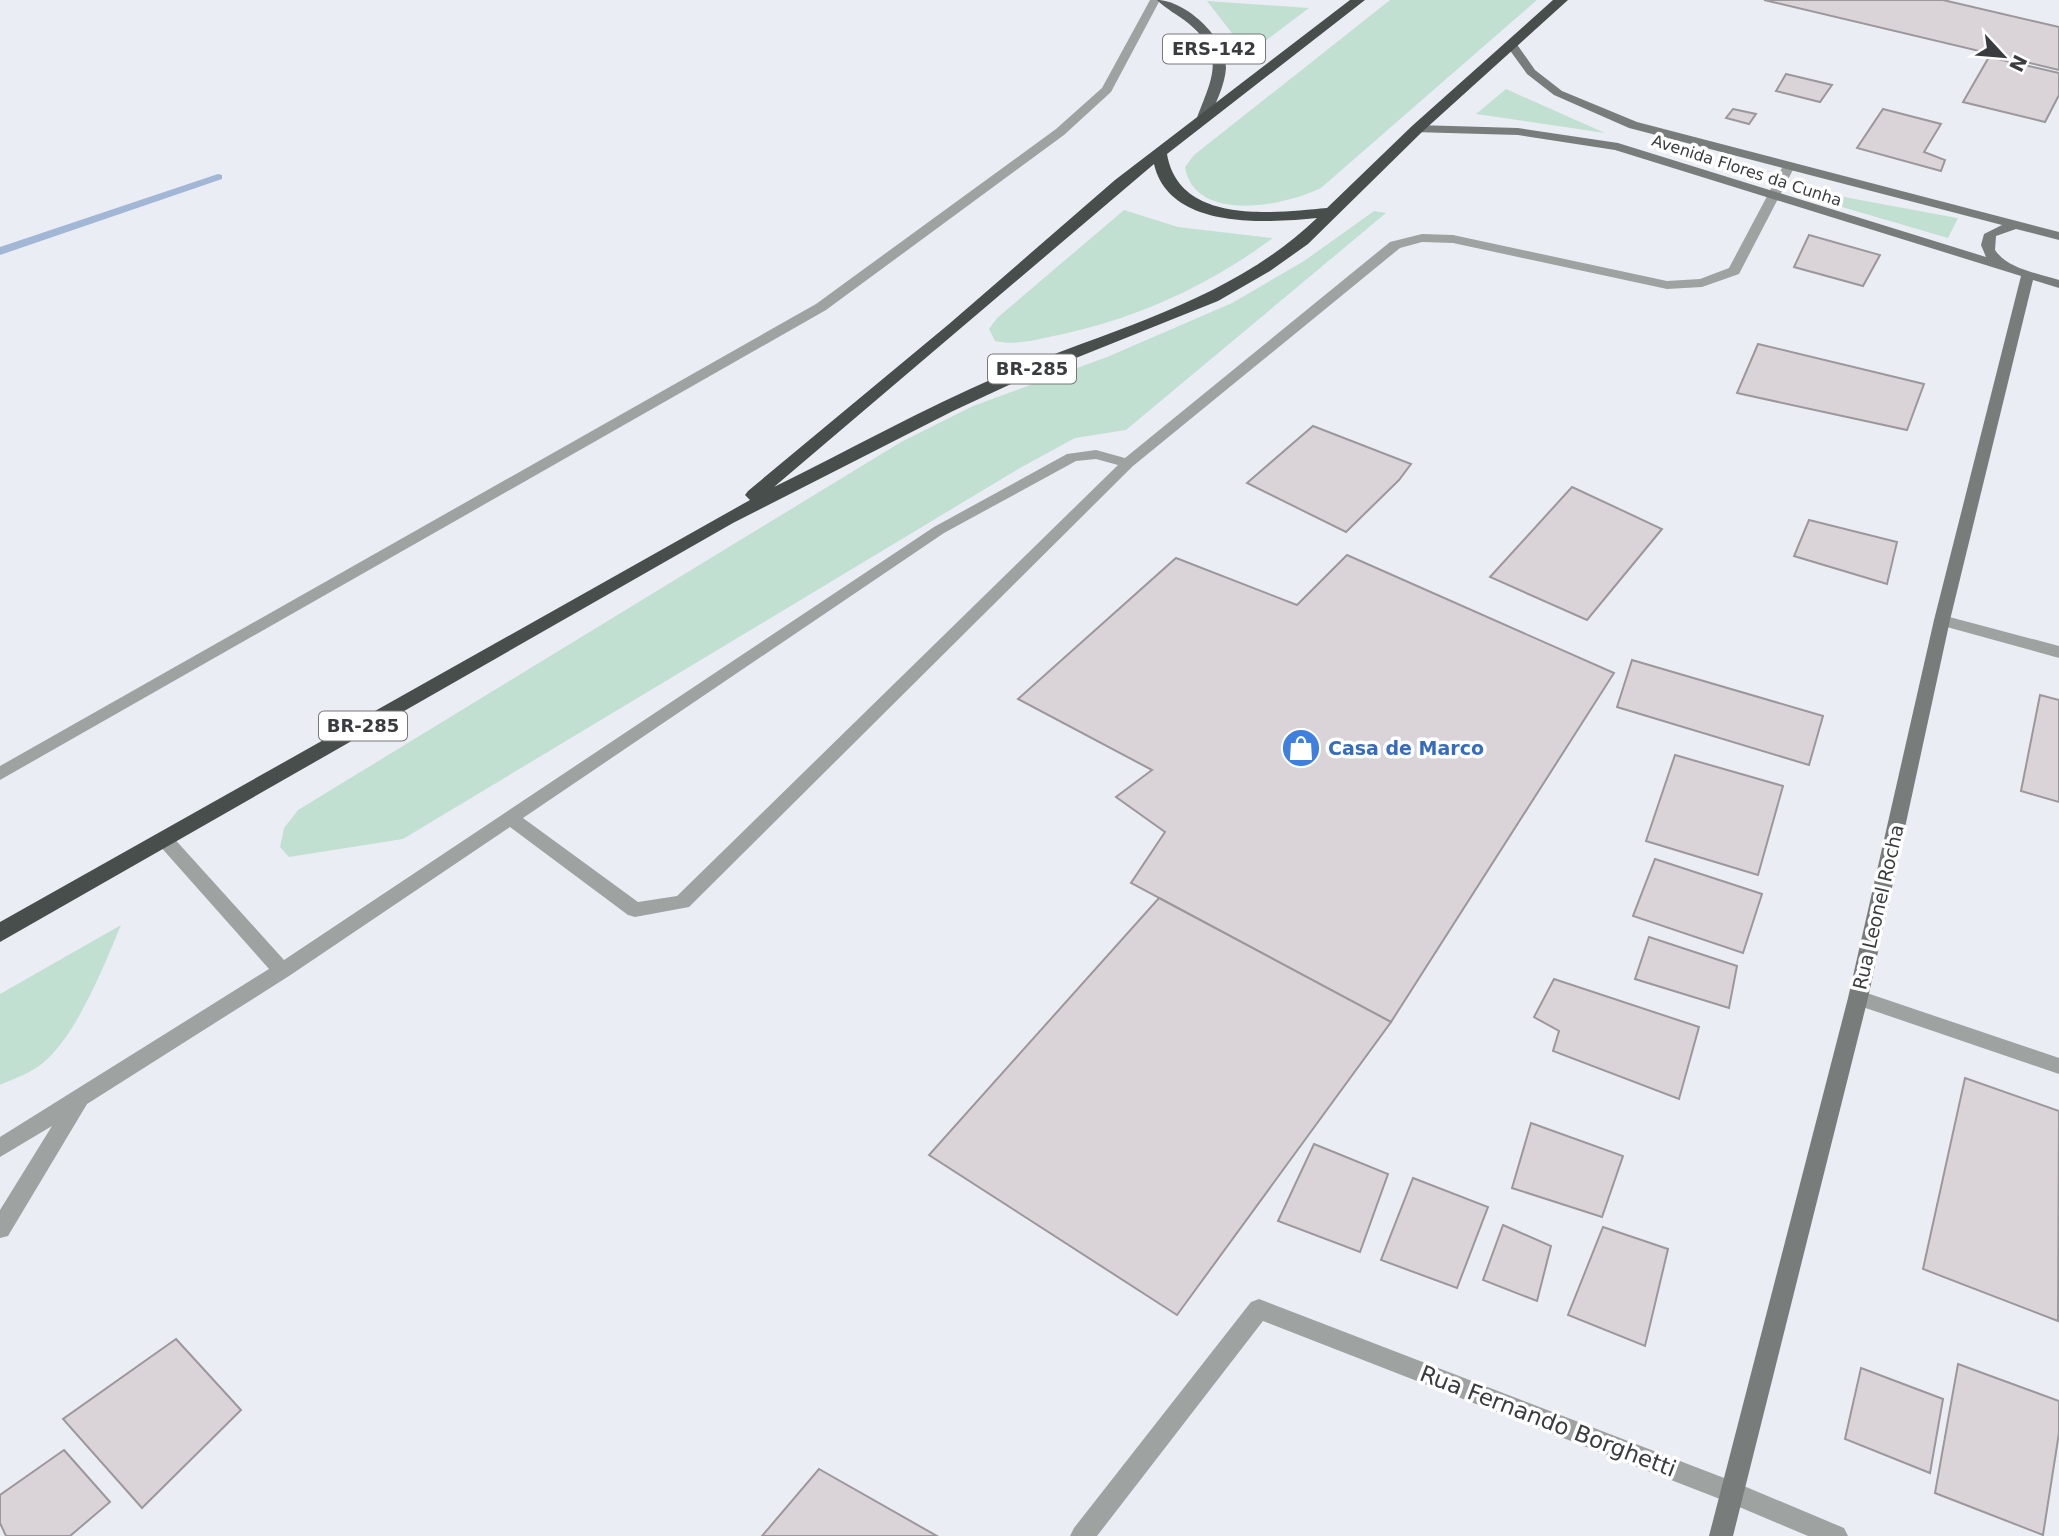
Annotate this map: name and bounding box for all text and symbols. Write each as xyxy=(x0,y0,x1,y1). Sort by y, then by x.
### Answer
north arrow xyxy=(1968,21,2038,91)
road number: ERS-142 xyxy=(1163,34,1265,64)
text: N xyxy=(2005,51,2032,75)
street label: Avenida Flores da Cunha xyxy=(1650,131,1844,210)
road number: BR-285 xyxy=(988,354,1076,384)
road number: BR-285 xyxy=(319,712,407,740)
shop icon: Casa de Marco xyxy=(1280,727,1322,769)
place label: Casa de Marco xyxy=(1328,737,1484,759)
street label: Rua Leonel Rocha xyxy=(1848,822,1908,992)
street label: Rua Fernando Borghetti xyxy=(1416,1360,1680,1482)

